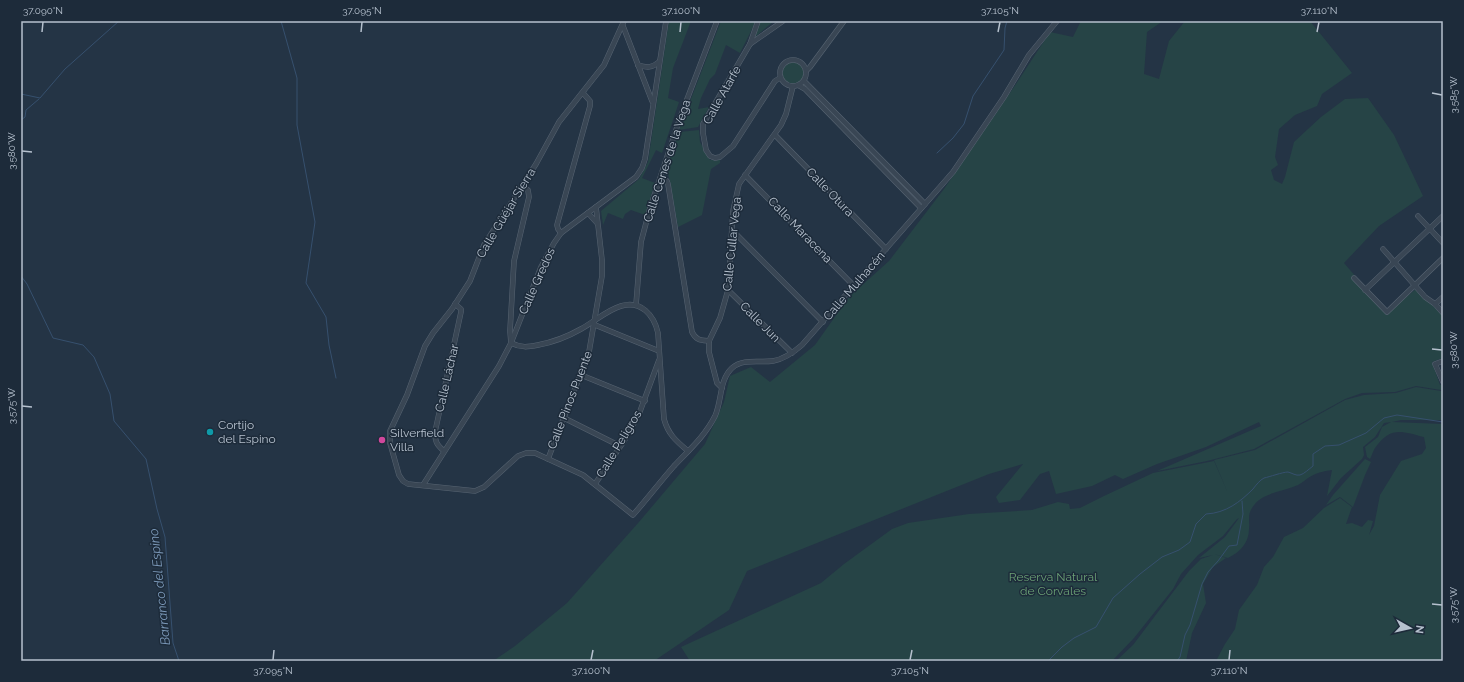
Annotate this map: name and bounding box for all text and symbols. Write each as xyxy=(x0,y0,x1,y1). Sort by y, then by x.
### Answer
text: 37.090°N xyxy=(23,5,63,16)
text: 37.095°N xyxy=(342,5,382,16)
text: 37.100°N xyxy=(662,5,700,16)
text: 37.105°N xyxy=(981,5,1019,16)
text: 37.110°N xyxy=(1301,5,1337,16)
street label: Calle Atarfe xyxy=(700,63,744,127)
text: 3.585°W xyxy=(1448,76,1459,114)
street label: Calle Cenes de la Vega xyxy=(641,98,693,224)
text: 3.580°W xyxy=(6,132,17,170)
street label: Calle Otura xyxy=(803,165,857,219)
street label: Calle Güéjar Sierra xyxy=(474,166,538,260)
street label: Calle Maracena xyxy=(765,194,835,266)
street label: Calle Cúllar Vega xyxy=(720,196,744,292)
street label: Calle Gredos xyxy=(516,245,558,316)
street label: Calle Mulhacén xyxy=(820,249,888,323)
street label: Calle Jun xyxy=(737,299,783,345)
text: 3.580°W xyxy=(1448,331,1459,369)
street label: Calle Láchar xyxy=(432,342,462,413)
street label: Calle Pinos Puente xyxy=(545,349,595,451)
text: 3.575°W xyxy=(6,387,17,424)
street label: Calle Peligros xyxy=(593,408,645,480)
place label: Cortijo del Espino xyxy=(218,418,276,446)
place label: Silverfield Villa xyxy=(390,426,444,454)
marker: Cortijo del Espino xyxy=(205,427,215,437)
marker: Silverfield Villa xyxy=(377,435,387,445)
water label: Barranco del Espino xyxy=(146,528,173,646)
park label: Reserva Natural de Corvales xyxy=(1009,570,1098,598)
text: 3.575°W xyxy=(1448,586,1459,623)
north arrow xyxy=(1390,608,1430,648)
text: N xyxy=(1412,624,1426,634)
text: 37.095°N xyxy=(253,665,293,676)
text: 37.100°N xyxy=(572,665,610,676)
text: 37.105°N xyxy=(891,665,929,676)
text: 37.110°N xyxy=(1211,665,1247,676)

